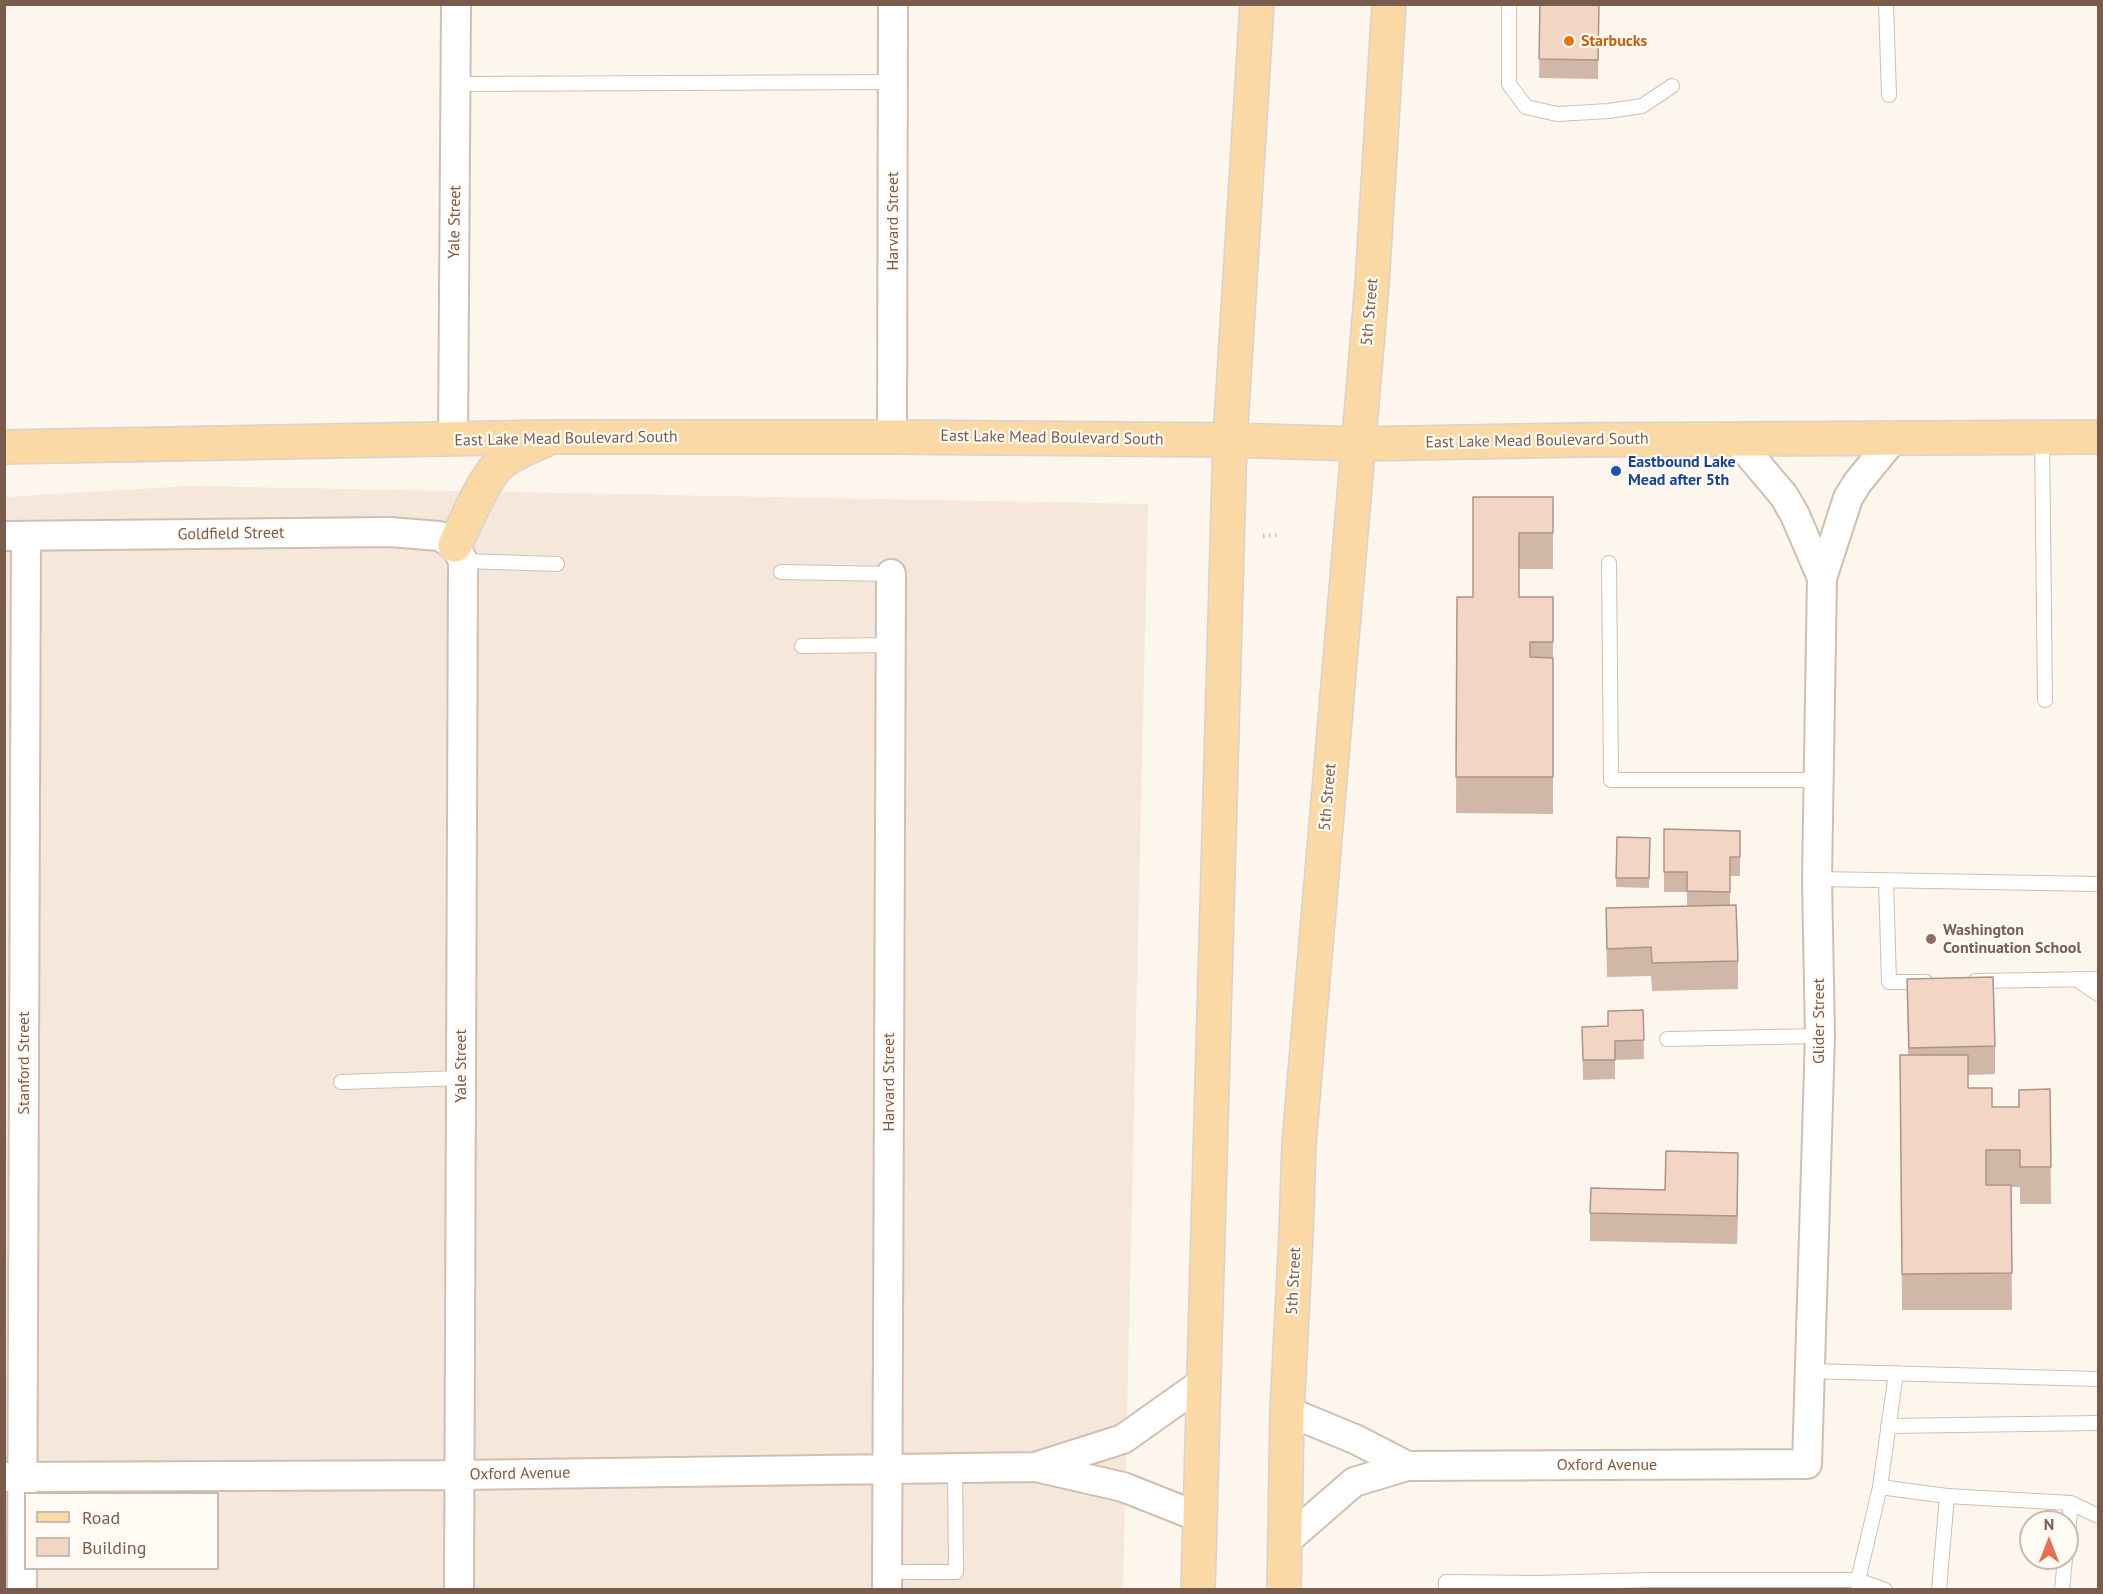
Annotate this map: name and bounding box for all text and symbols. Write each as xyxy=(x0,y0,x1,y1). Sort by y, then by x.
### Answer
place label: Starbucks xyxy=(1581,31,1647,51)
marker: Starbucks xyxy=(1562,34,1576,48)
street label: Harvard Street xyxy=(883,172,903,270)
street label: Yale Street xyxy=(445,185,465,259)
street label: 5th Street xyxy=(1357,277,1383,347)
street label: East Lake Mead Boulevard South xyxy=(940,426,1164,450)
street label: East Lake Mead Boulevard South xyxy=(454,427,678,451)
street label: East Lake Mead Boulevard South xyxy=(1425,429,1649,453)
place label: Eastbound Lake Mead after 5th xyxy=(1628,452,1736,490)
marker: Eastbound Lake Mead after 5th xyxy=(1609,464,1623,478)
street label: Goldfield Street xyxy=(177,523,285,545)
street label: 5th Street xyxy=(1315,762,1341,832)
place label: Washington Continuation School xyxy=(1943,920,2081,958)
marker: Washington Continuation School xyxy=(1924,932,1938,946)
street label: Glider Street xyxy=(1809,978,1829,1064)
street label: Stanford Street xyxy=(14,1011,34,1115)
street label: Yale Street xyxy=(451,1029,471,1103)
street label: Harvard Street xyxy=(879,1033,899,1131)
street label: 5th Street xyxy=(1283,1247,1305,1315)
street label: Oxford Avenue xyxy=(1557,1455,1657,1475)
street label: Oxford Avenue xyxy=(470,1464,570,1484)
legend xyxy=(24,1492,219,1570)
text: Road xyxy=(82,1506,120,1529)
north arrow xyxy=(2019,1510,2079,1570)
text: N xyxy=(2044,1514,2054,1534)
text: Building xyxy=(82,1536,146,1559)

